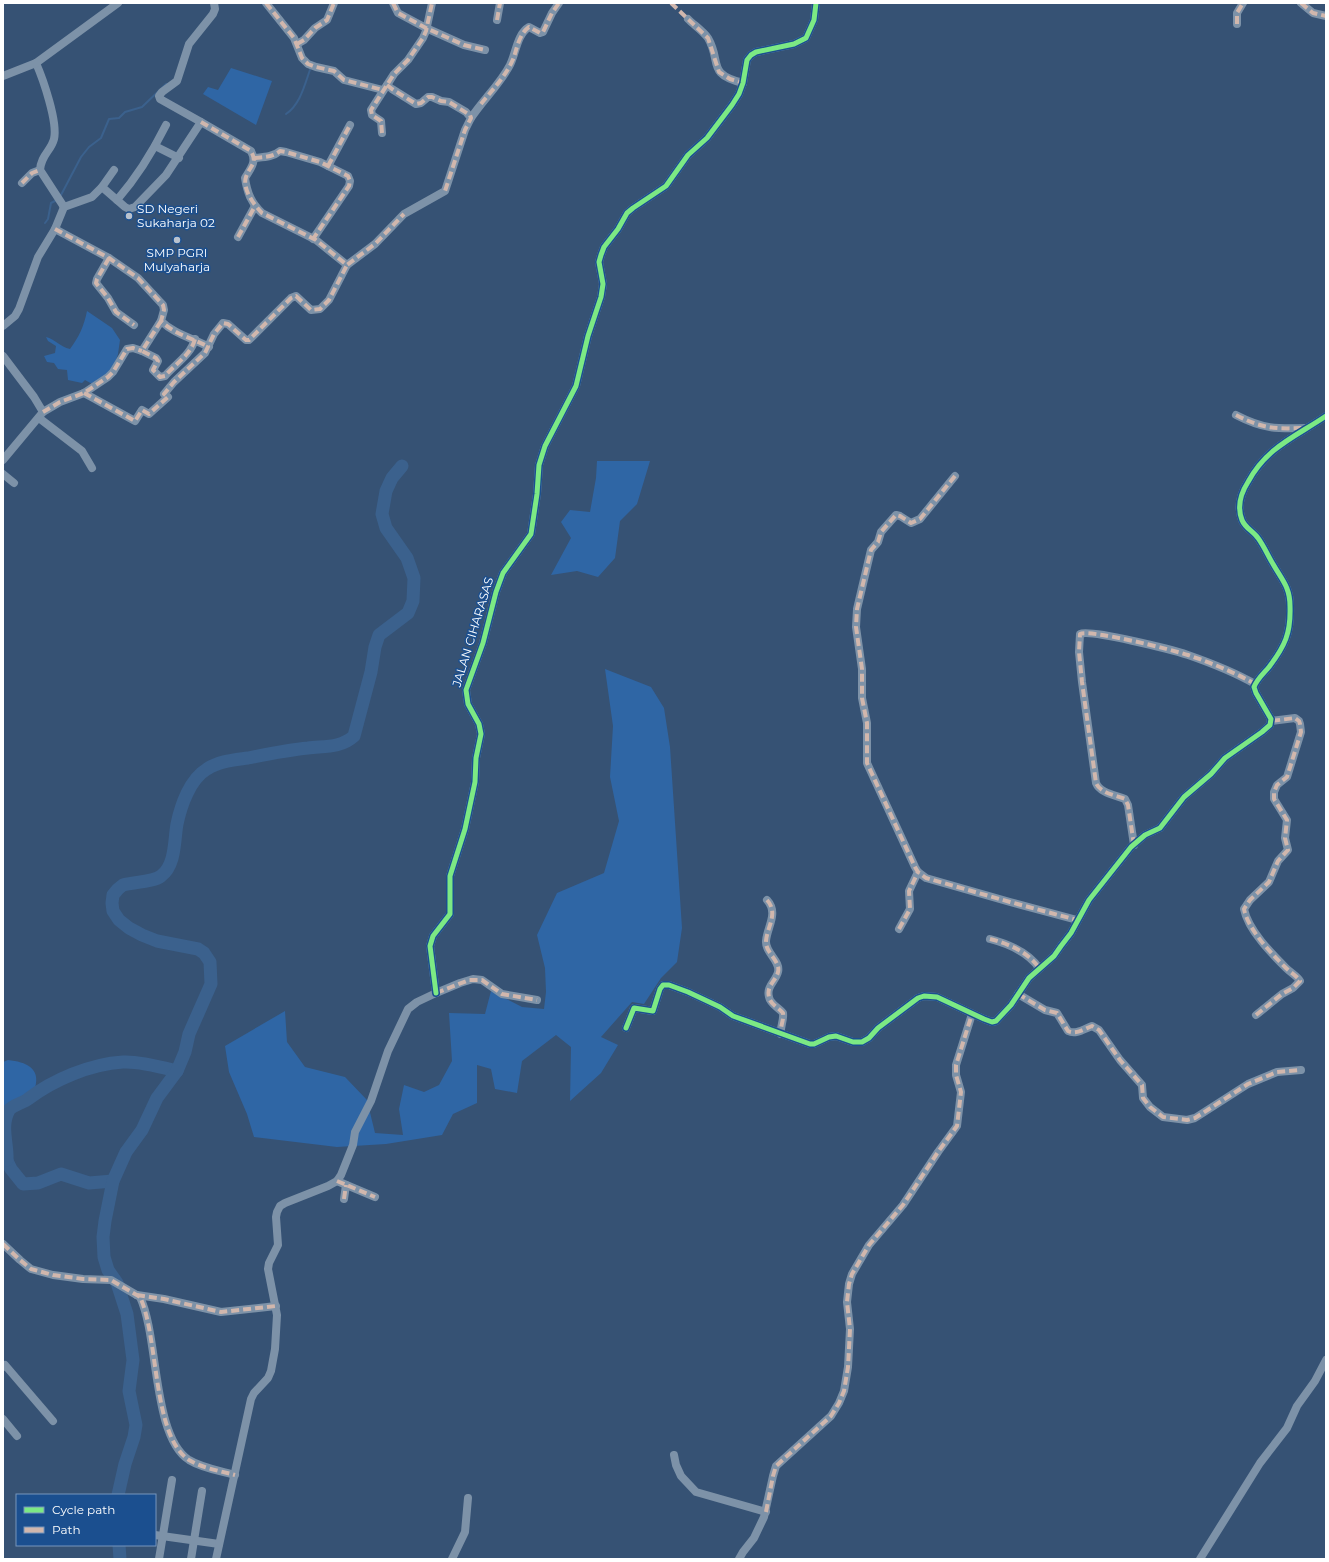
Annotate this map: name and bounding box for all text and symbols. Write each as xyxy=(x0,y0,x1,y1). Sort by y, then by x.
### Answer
place label: SD Negeri Sukaharja 02 xyxy=(137,201,215,230)
marker: SD Negeri Sukaharja 02 xyxy=(124,211,134,221)
marker: SMP PGRI Mulyaharja xyxy=(172,235,182,245)
place label: SMP PGRI Mulyaharja xyxy=(144,245,210,274)
street label: JALAN CIHARASAS xyxy=(448,575,496,690)
legend xyxy=(16,1494,156,1546)
text: Cycle path xyxy=(52,1502,115,1517)
text: Path xyxy=(52,1522,81,1537)

